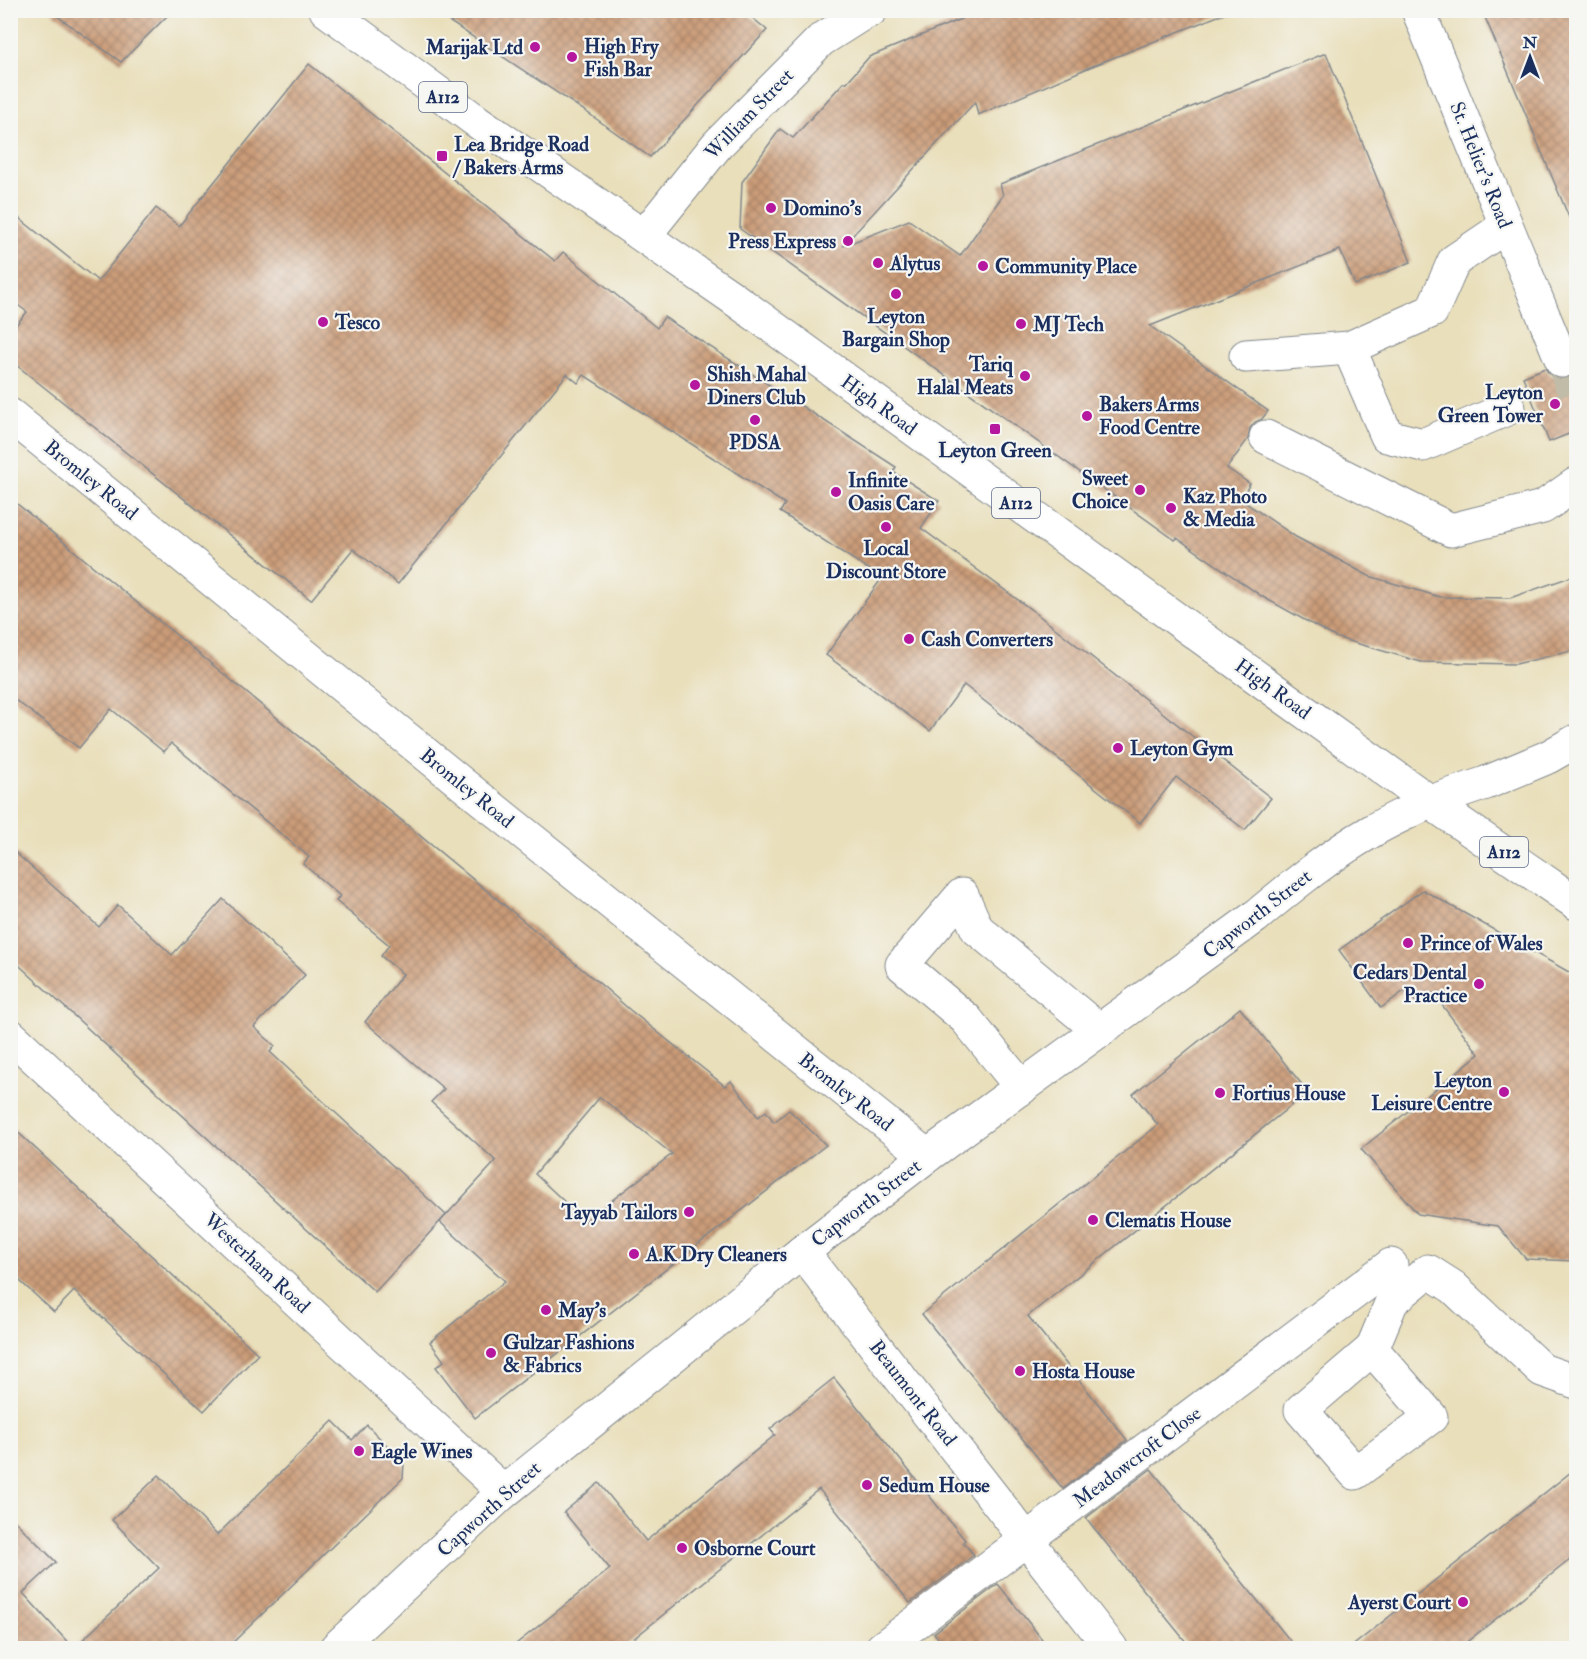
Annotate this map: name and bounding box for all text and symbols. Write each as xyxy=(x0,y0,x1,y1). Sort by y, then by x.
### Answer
north arrow xyxy=(1500,27,1560,87)
text: N xyxy=(1522,33,1538,53)
place label: High Fry Fish Bar xyxy=(584,34,660,82)
place label: Marijak Ltd xyxy=(424,35,523,60)
marker: Marijak Ltd xyxy=(528,40,542,54)
marker: High Fry Fish Bar xyxy=(565,50,579,64)
street label: William Street xyxy=(699,63,799,166)
road number: A112 xyxy=(419,82,467,112)
street label: St. Helier's Road xyxy=(1444,98,1518,232)
place label: Lea Bridge Road / Bakers Arms xyxy=(452,132,589,180)
marker: Lea Bridge Road / Bakers Arms xyxy=(435,149,449,163)
place label: Domino's xyxy=(783,196,861,221)
marker: Domino's xyxy=(764,201,778,215)
place label: Press Express xyxy=(728,229,836,255)
marker: Press Express xyxy=(841,234,855,248)
place label: Alytus xyxy=(889,251,940,277)
place label: Community Place xyxy=(995,254,1138,280)
marker: Alytus xyxy=(871,256,885,270)
marker: Community Place xyxy=(976,259,990,273)
marker: Leyton Bargain Shop xyxy=(889,287,903,301)
place label: Leyton Bargain Shop xyxy=(842,304,950,353)
place label: Tesco xyxy=(334,310,381,335)
place label: MJ Tech xyxy=(1032,312,1104,337)
marker: Tesco xyxy=(316,315,330,329)
marker: MJ Tech xyxy=(1014,317,1028,331)
place label: Tariq Halal Meats xyxy=(917,352,1014,400)
place label: Shish Mahal Diners Club xyxy=(707,362,808,410)
street label: High Road xyxy=(836,369,922,441)
marker: Tariq Halal Meats xyxy=(1018,369,1032,383)
marker: Shish Mahal Diners Club xyxy=(688,378,702,392)
place label: Leyton Green Tower xyxy=(1438,380,1544,428)
place label: Bakers Arms Food Centre xyxy=(1099,392,1200,440)
marker: Leyton Green Tower xyxy=(1548,397,1562,411)
marker: Bakers Arms Food Centre xyxy=(1080,409,1094,423)
marker: PDSA xyxy=(748,413,762,427)
marker: Leyton Green xyxy=(988,422,1002,436)
place label: PDSA xyxy=(729,430,781,455)
street label: Bromley Road xyxy=(39,434,143,526)
place label: Leyton Green xyxy=(938,438,1052,464)
place label: Sweet Choice xyxy=(1072,466,1129,514)
place label: Infinite Oasis Care xyxy=(848,468,935,516)
marker: Sweet Choice xyxy=(1133,483,1147,497)
place label: Kaz Photo & Media xyxy=(1183,484,1267,532)
marker: Infinite Oasis Care xyxy=(829,485,843,499)
road number: A112 xyxy=(992,488,1040,518)
marker: Kaz Photo & Media xyxy=(1164,501,1178,515)
marker: Local Discount Store xyxy=(879,520,893,534)
place label: Local Discount Store xyxy=(826,536,947,584)
place label: Cash Converters xyxy=(921,627,1053,652)
marker: Cash Converters xyxy=(902,632,916,646)
street label: High Road xyxy=(1230,653,1316,725)
place label: Leyton Gym xyxy=(1130,736,1234,762)
marker: Leyton Gym xyxy=(1111,741,1125,755)
street label: Bromley Road xyxy=(415,742,519,834)
road number: A112 xyxy=(1480,837,1528,867)
street label: Capworth Street xyxy=(1198,863,1318,965)
place label: Prince of Wales xyxy=(1420,931,1543,956)
marker: Prince of Wales xyxy=(1401,936,1415,950)
place label: Cedars Dental Practice xyxy=(1353,960,1468,1008)
marker: Cedars Dental Practice xyxy=(1472,977,1486,991)
street label: Bromley Road xyxy=(793,1047,899,1137)
place label: Leyton Leisure Centre xyxy=(1371,1068,1493,1116)
place label: Fortius House xyxy=(1232,1081,1346,1106)
marker: Leyton Leisure Centre xyxy=(1497,1085,1511,1099)
marker: Fortius House xyxy=(1213,1086,1227,1100)
street label: Capworth Street xyxy=(806,1153,927,1253)
place label: Tayyab Tailors xyxy=(560,1200,677,1226)
marker: Tayyab Tailors xyxy=(682,1205,696,1219)
street label: Westerham Road xyxy=(198,1207,315,1319)
place label: Clematis House xyxy=(1105,1208,1232,1233)
marker: Clematis House xyxy=(1086,1213,1100,1227)
place label: A.K Dry Cleaners xyxy=(645,1242,787,1268)
marker: A.K Dry Cleaners xyxy=(627,1247,641,1261)
place label: May's xyxy=(557,1298,606,1324)
marker: May's xyxy=(539,1303,553,1317)
place label: Gulzar Fashions & Fabrics xyxy=(503,1330,635,1378)
street label: Beaumont Road xyxy=(864,1335,962,1451)
marker: Gulzar Fashions & Fabrics xyxy=(484,1346,498,1360)
place label: Hosta House xyxy=(1032,1359,1135,1384)
marker: Hosta House xyxy=(1013,1364,1027,1378)
street label: Meadowcroft Close xyxy=(1068,1401,1206,1513)
place label: Eagle Wines xyxy=(371,1439,472,1465)
marker: Eagle Wines xyxy=(352,1444,366,1458)
street label: Capworth Street xyxy=(432,1455,547,1563)
place label: Sedum House xyxy=(879,1473,990,1498)
marker: Sedum House xyxy=(860,1478,874,1492)
place label: Osborne Court xyxy=(694,1536,816,1561)
marker: Osborne Court xyxy=(675,1541,689,1555)
place label: Ayerst Court xyxy=(1347,1590,1452,1616)
marker: Ayerst Court xyxy=(1456,1595,1470,1609)

